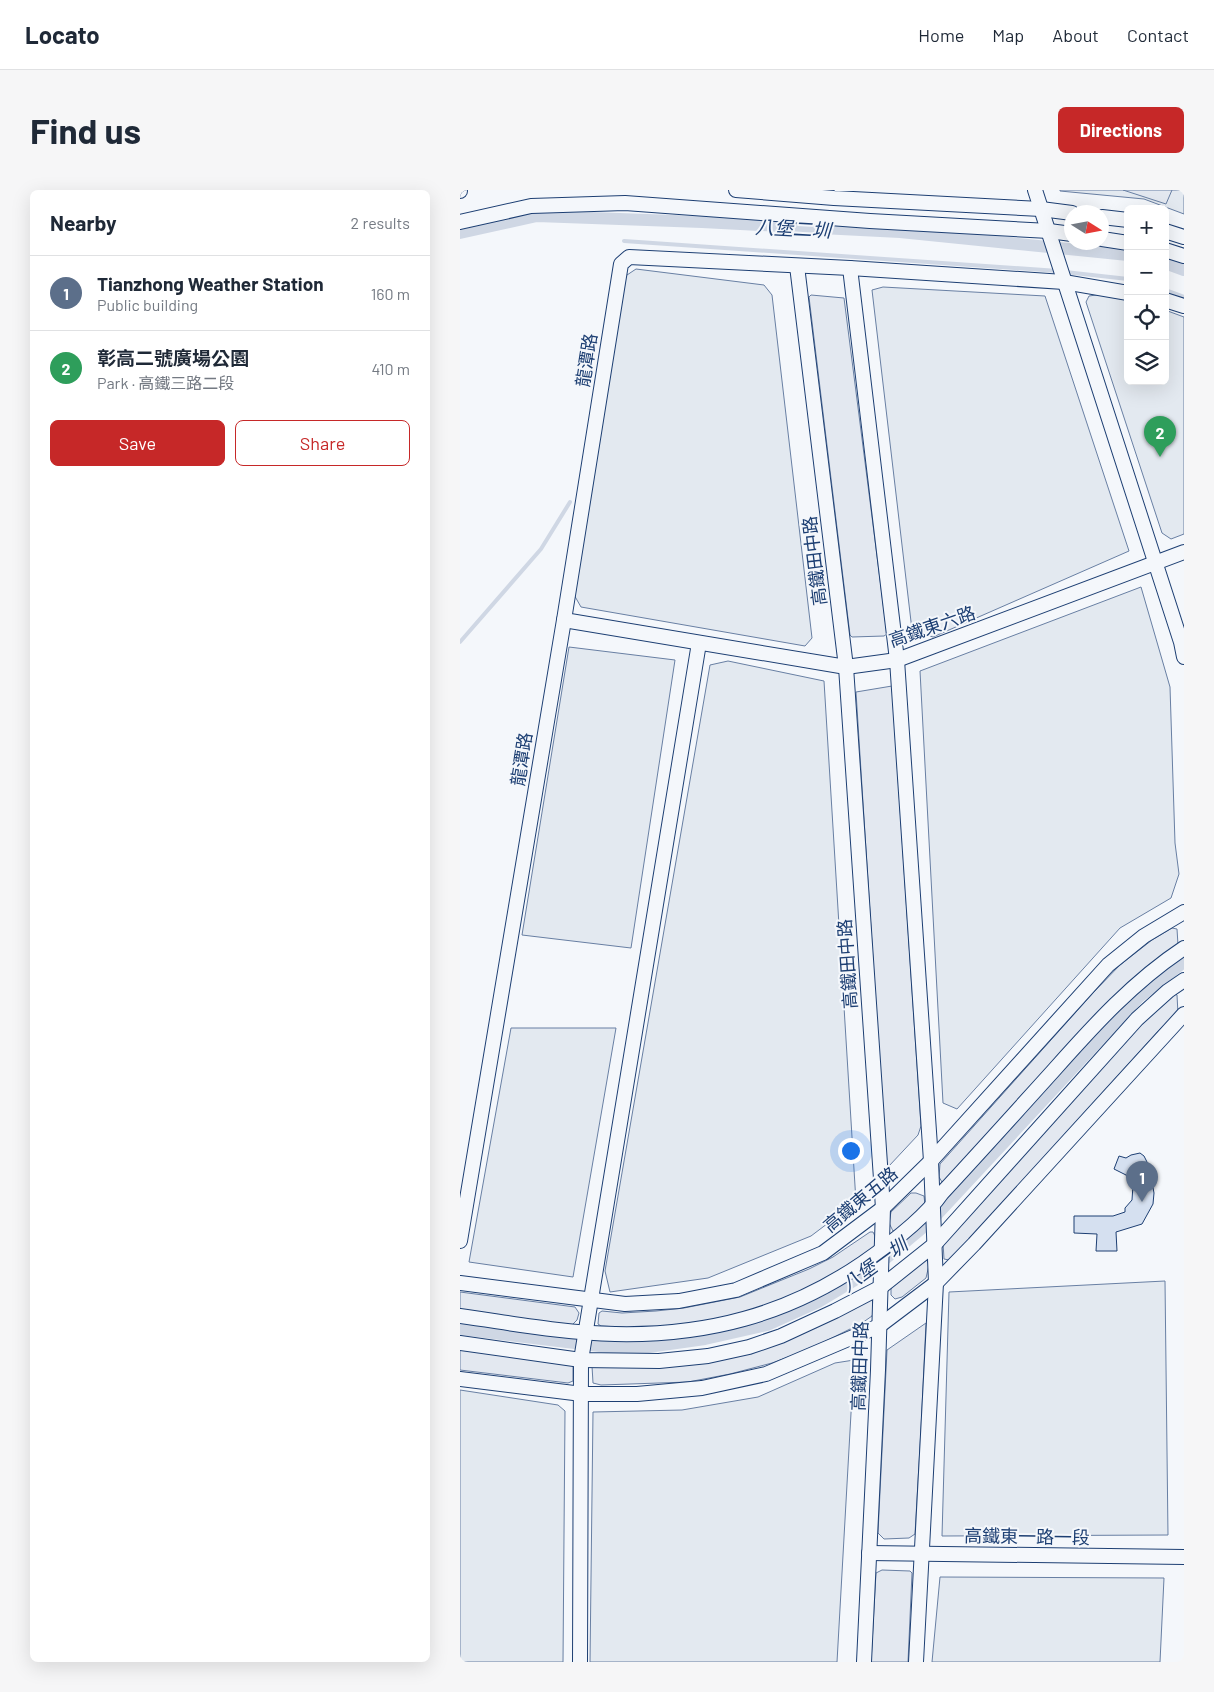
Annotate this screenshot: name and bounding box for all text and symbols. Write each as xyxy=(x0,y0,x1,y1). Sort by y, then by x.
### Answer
text: Locato xyxy=(25,20,100,49)
text: Home xyxy=(918,24,964,46)
text: Map xyxy=(992,24,1024,46)
text: About xyxy=(1052,24,1099,46)
text: Contact xyxy=(1127,24,1189,46)
button: Directions xyxy=(1058,107,1184,153)
text: Find us xyxy=(30,109,141,151)
north arrow xyxy=(1064,205,1109,250)
map controls xyxy=(1124,205,1169,385)
button: + xyxy=(1124,205,1169,250)
text: Nearby xyxy=(50,210,116,235)
text: 2 results xyxy=(351,213,410,232)
water label: 八堡二圳 xyxy=(754,215,835,242)
button: − xyxy=(1124,250,1169,295)
text: Tianzhong Weather Station xyxy=(97,272,324,295)
text: 1 xyxy=(63,284,69,303)
text: 160 m xyxy=(371,284,410,303)
text: Public building xyxy=(97,295,198,314)
button: locate xyxy=(1124,295,1169,340)
street label: 龍潭路 xyxy=(571,332,601,388)
button: layers xyxy=(1124,340,1169,385)
text: 彰高二號廣場公園 xyxy=(97,346,249,369)
text: 2 xyxy=(62,359,70,378)
text: 410 m xyxy=(372,359,410,378)
text: Park · 高鐵三路二段 xyxy=(97,373,234,392)
pin: 2 xyxy=(1144,416,1176,457)
button: Save xyxy=(50,420,225,466)
button: Share xyxy=(235,420,410,466)
street label: 高鐵田中路 xyxy=(798,515,830,607)
street label: 高鐵東六路 xyxy=(886,601,978,651)
street label: 龍潭路 xyxy=(506,731,536,787)
street label: 高鐵田中路 xyxy=(833,918,861,1010)
your location xyxy=(838,1138,864,1164)
pin: 1 xyxy=(1126,1161,1158,1202)
street label: 高鐵東五路 xyxy=(818,1162,902,1236)
water label: 八堡一圳 xyxy=(836,1231,914,1296)
street label: 高鐵田中路 xyxy=(846,1321,872,1411)
street label: 高鐵東一路一段 xyxy=(964,1524,1090,1548)

